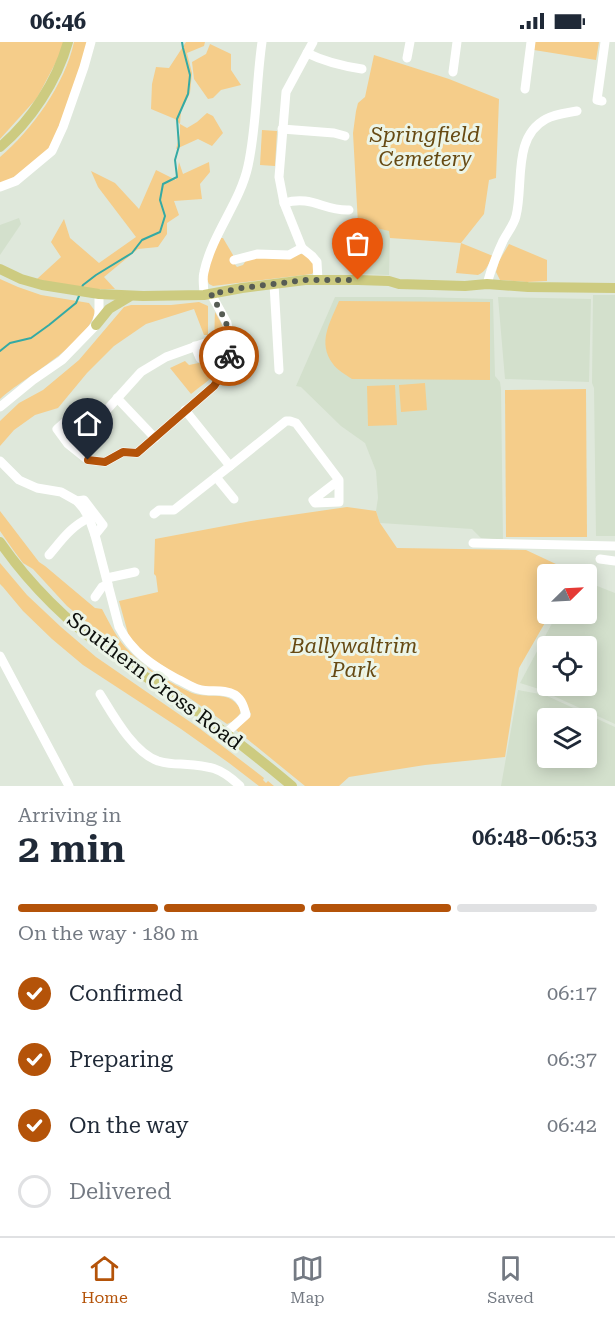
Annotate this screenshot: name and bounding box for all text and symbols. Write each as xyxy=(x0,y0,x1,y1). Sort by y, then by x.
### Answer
text: 06:46 xyxy=(30,9,86,34)
park label: Springfield Cemetery xyxy=(369,123,480,171)
pin xyxy=(332,218,383,280)
icon: bag xyxy=(341,227,374,260)
courier xyxy=(199,326,259,386)
icon: bike xyxy=(213,340,246,373)
pin xyxy=(62,398,113,460)
icon: home xyxy=(71,407,104,440)
north arrow xyxy=(537,564,597,624)
map controls xyxy=(537,564,597,768)
street label: Southern Cross Road xyxy=(63,607,248,755)
park label: Ballywaltrim Park xyxy=(289,634,418,682)
button: locate xyxy=(537,636,597,696)
button: layers xyxy=(537,708,597,768)
text: Arriving in xyxy=(18,803,121,827)
text: 06:48–06:53 xyxy=(472,825,597,850)
text: 2 min xyxy=(18,826,125,872)
text: On the way · 180 m xyxy=(18,921,199,945)
icon: check xyxy=(18,977,51,1010)
text: Confirmed xyxy=(69,981,183,1006)
text: 06:17 xyxy=(547,981,597,1005)
icon: check xyxy=(18,1043,51,1076)
text: Preparing xyxy=(69,1047,173,1072)
text: 06:37 xyxy=(547,1047,597,1071)
icon: check xyxy=(18,1109,51,1142)
text: On the way xyxy=(69,1113,189,1138)
text: 06:42 xyxy=(547,1113,597,1137)
text: Delivered xyxy=(69,1179,171,1204)
tab: Home xyxy=(81,1252,128,1307)
tab: Map xyxy=(290,1252,325,1307)
tab: Saved xyxy=(487,1252,534,1307)

